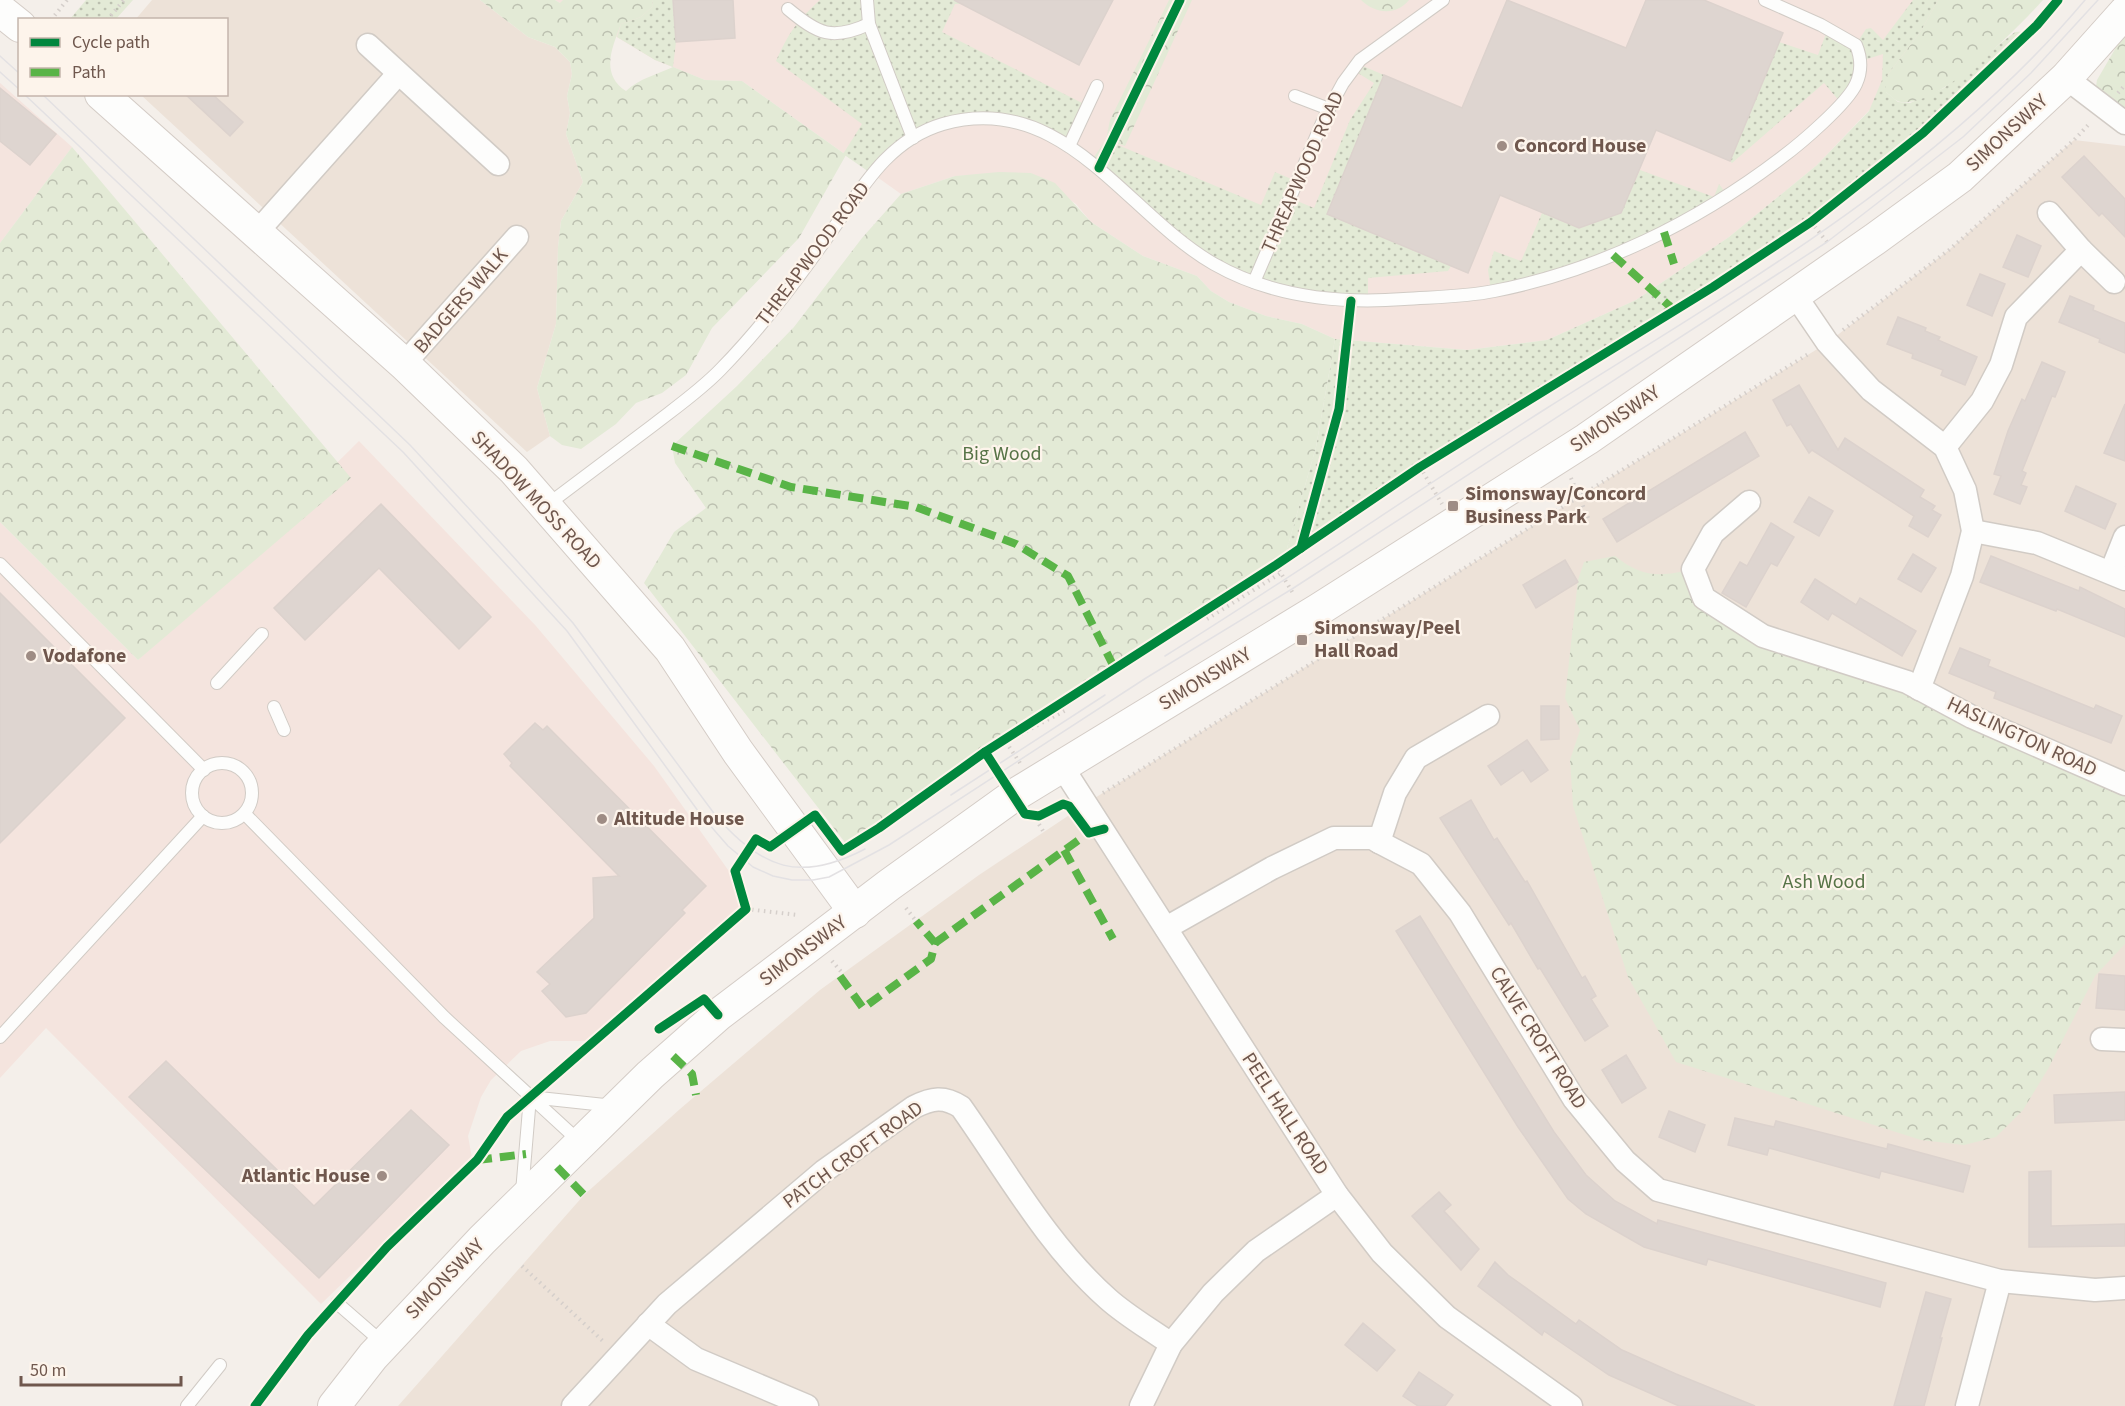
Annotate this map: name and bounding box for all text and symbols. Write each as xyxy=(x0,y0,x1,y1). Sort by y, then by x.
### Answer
legend xyxy=(18,18,228,96)
text: Cycle path xyxy=(72,30,150,55)
text: Path xyxy=(72,60,106,85)
street label: THREAPWOOD ROAD xyxy=(1255,87,1351,257)
street label: SIMONSWAY xyxy=(1960,87,2055,178)
place label: Concord House xyxy=(1514,132,1646,160)
marker: Concord House xyxy=(1495,139,1509,153)
street label: THREAPWOOD ROAD xyxy=(749,176,877,332)
street label: BADGERS WALK xyxy=(407,242,515,360)
street label: SIMONSWAY xyxy=(1564,378,1666,459)
street label: SHADOW MOSS ROAD xyxy=(464,425,608,575)
park label: Big Wood xyxy=(962,440,1042,468)
place label: Simonsway/Concord Business Park xyxy=(1465,480,1646,531)
marker: Simonsway/Concord Business Park xyxy=(1446,499,1460,513)
place label: Simonsway/Peel Hall Road xyxy=(1314,614,1460,665)
marker: Simonsway/Peel Hall Road xyxy=(1295,633,1309,647)
street label: SIMONSWAY xyxy=(1154,640,1257,718)
place label: Vodafone xyxy=(42,642,126,670)
marker: Vodafone xyxy=(24,649,38,663)
street label: HASLINGTON ROAD xyxy=(1942,690,2102,784)
place label: Altitude House xyxy=(613,805,744,833)
marker: Altitude House xyxy=(595,812,609,826)
park label: Ash Wood xyxy=(1782,868,1866,896)
street label: SIMONSWAY xyxy=(753,908,853,993)
street label: CALVE CROFT ROAD xyxy=(1483,961,1593,1115)
street label: PEEL HALL ROAD xyxy=(1235,1047,1335,1181)
street label: PATCH CROFT ROAD xyxy=(777,1095,929,1215)
place label: Atlantic House xyxy=(241,1162,370,1190)
marker: Atlantic House xyxy=(375,1169,389,1183)
street label: SIMONSWAY xyxy=(399,1232,491,1326)
scale bar xyxy=(21,1349,182,1387)
text: 50 m xyxy=(30,1358,66,1383)

